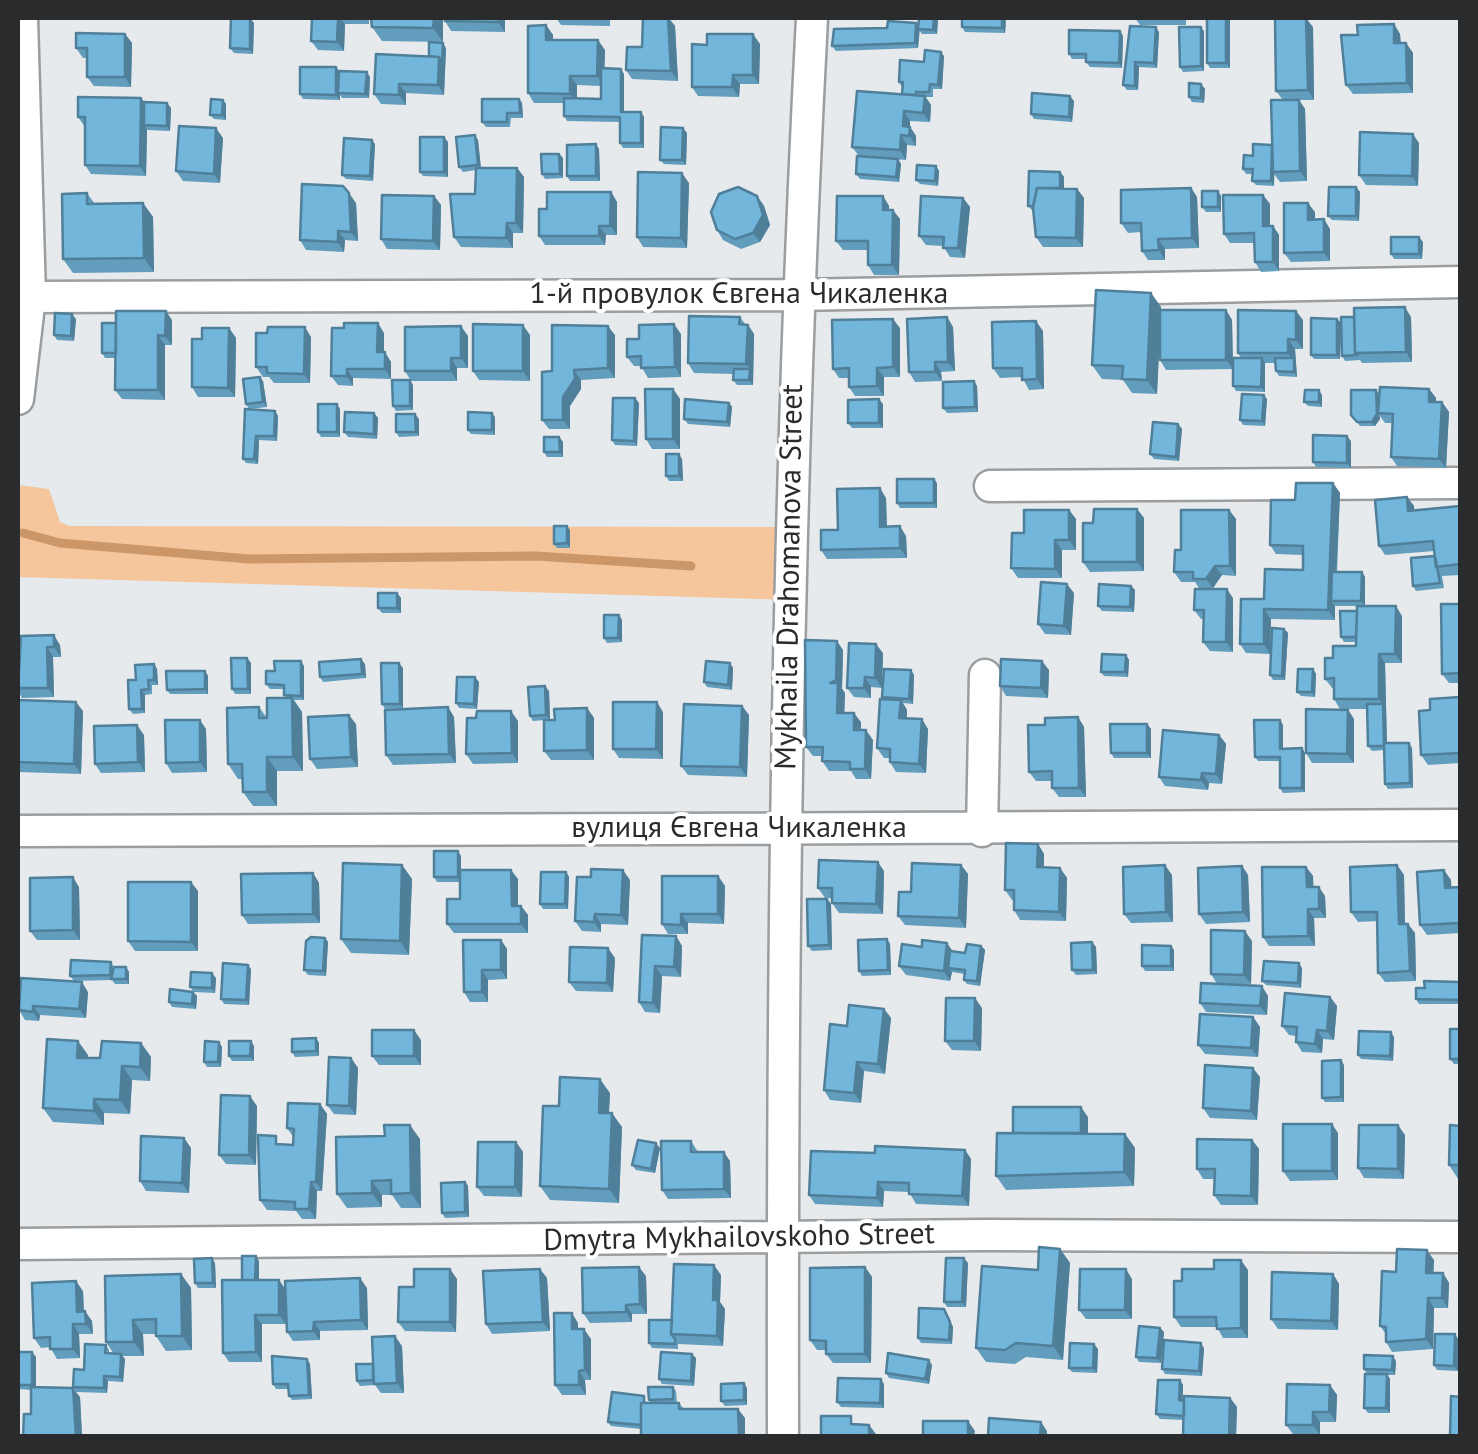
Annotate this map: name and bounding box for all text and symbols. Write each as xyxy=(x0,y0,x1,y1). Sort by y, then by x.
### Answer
street label: 1-й провулок Євгена Чикаленка xyxy=(530,276,948,312)
street label: Mykhaila Drahomanova Street xyxy=(769,384,811,770)
street label: вулиця Євгена Чикаленка xyxy=(571,810,907,846)
street label: Dmytra Mykhailovskoho Street xyxy=(543,1217,935,1259)

